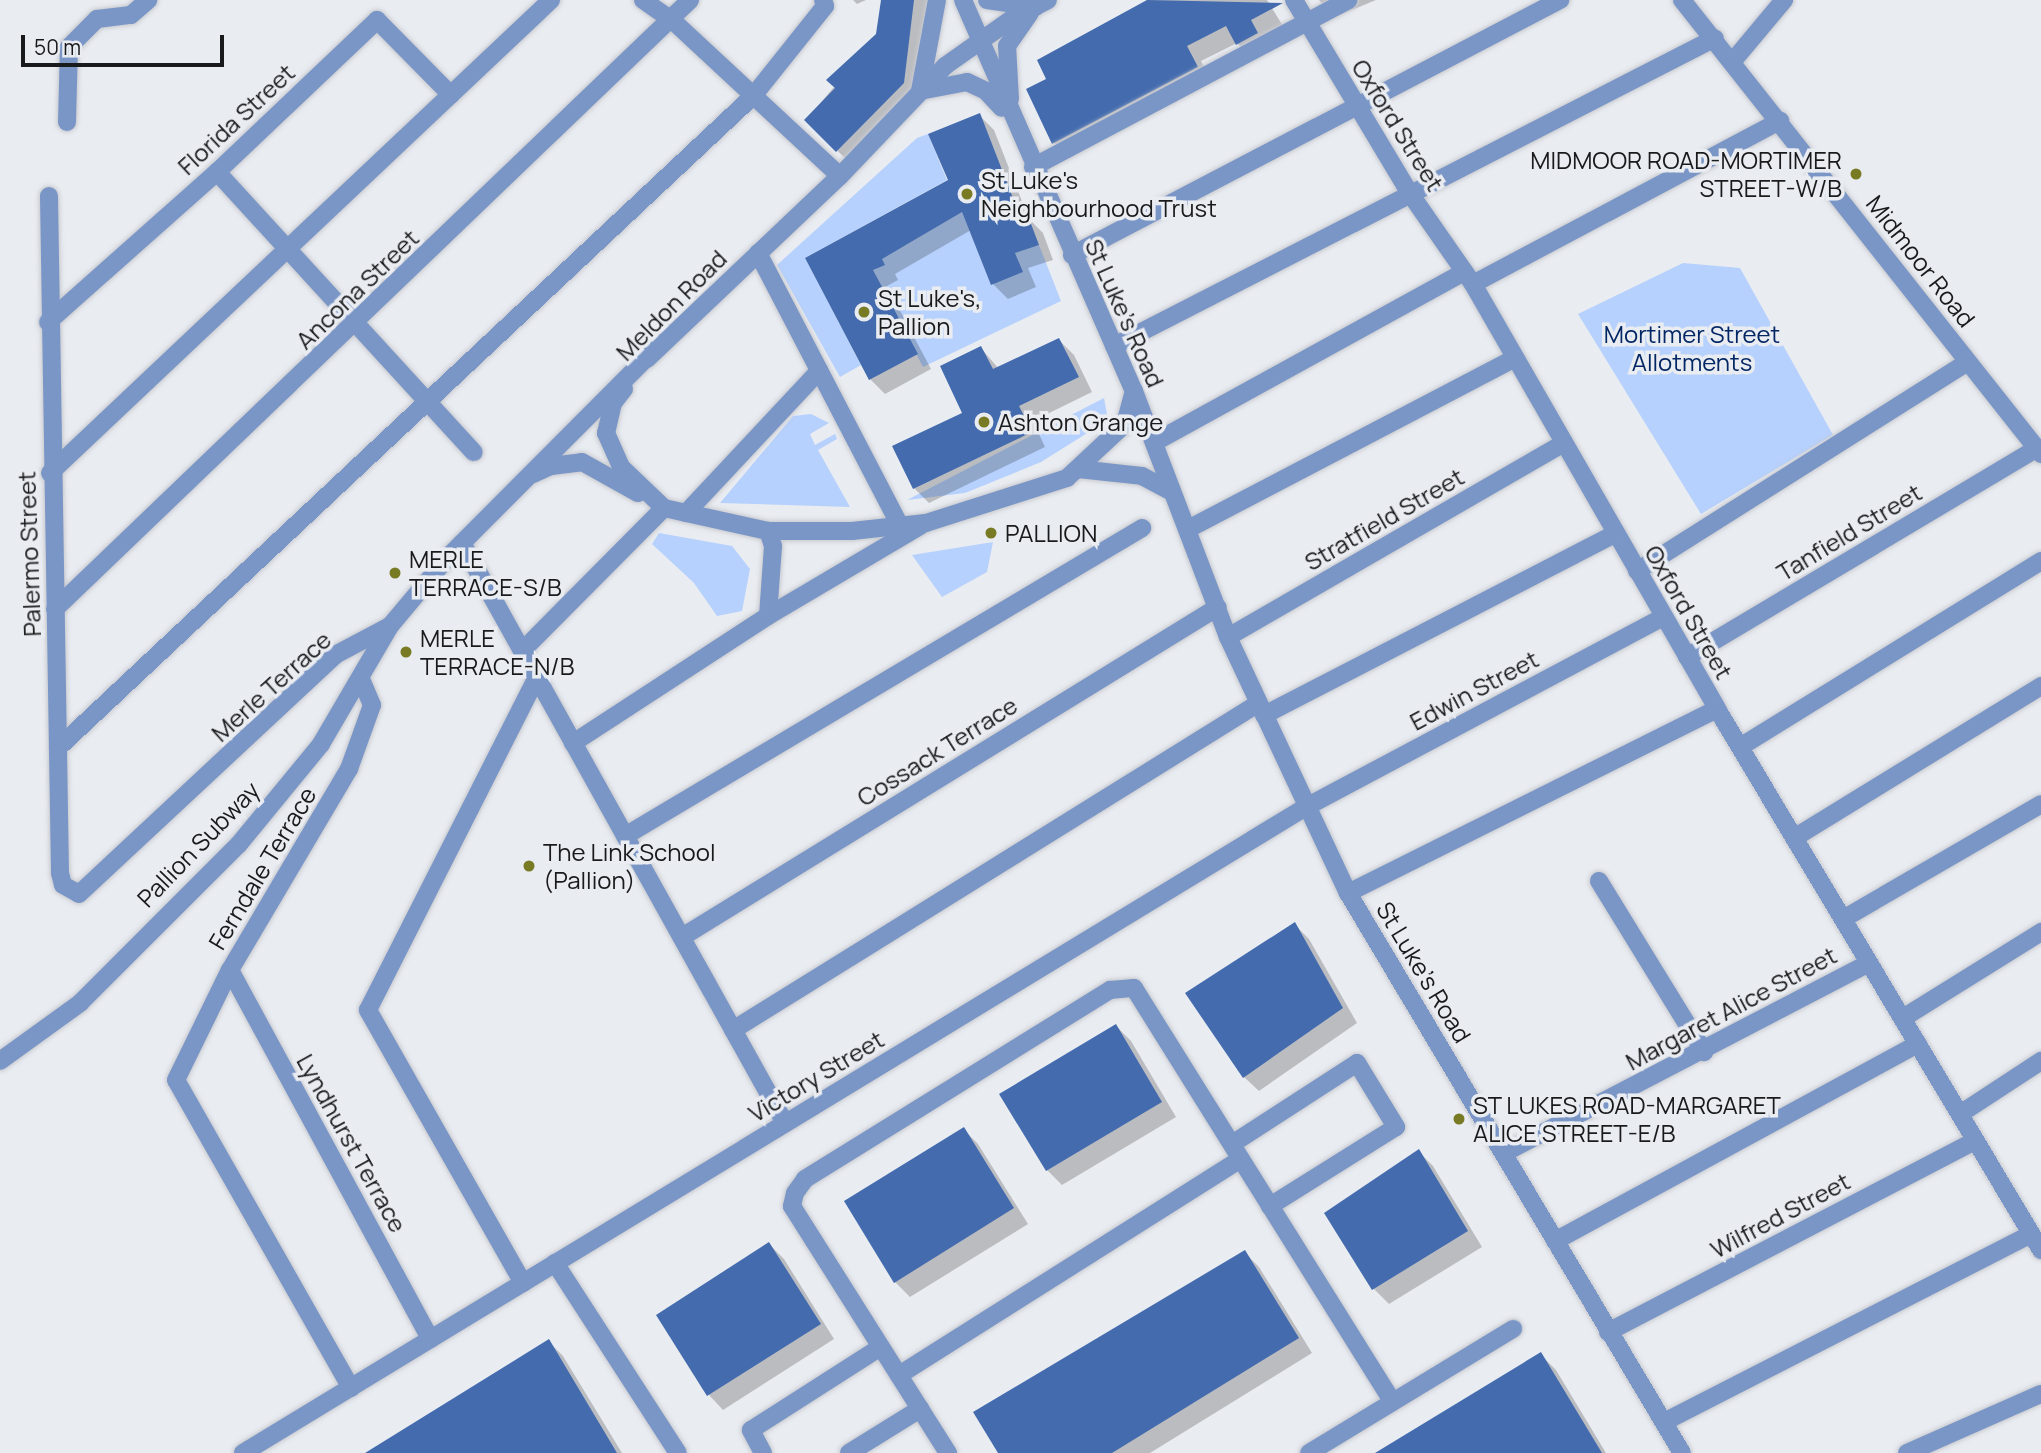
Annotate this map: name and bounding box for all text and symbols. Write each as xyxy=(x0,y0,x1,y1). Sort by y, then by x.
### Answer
scale bar xyxy=(24,21,228,65)
text: 50 m xyxy=(34,33,81,61)
street label: Oxford Street xyxy=(1346,54,1450,196)
street label: Florida Street xyxy=(172,58,300,180)
place label: MIDMOOR ROAD-MORTIMER STREET-W/B xyxy=(1530,146,1842,202)
place label: St Luke's Neighbourhood Trust xyxy=(981,166,1217,222)
marker: MIDMOOR ROAD-MORTIMER STREET-W/B xyxy=(1848,166,1864,182)
marker: St Luke's Neighbourhood Trust xyxy=(959,186,975,202)
street label: Midmoor Road xyxy=(1861,189,1981,333)
street label: Ancona Street xyxy=(290,223,424,355)
street label: St Luke's Road xyxy=(1080,235,1170,391)
street label: Meldon Road xyxy=(610,244,732,366)
place label: St Luke's, Pallion xyxy=(878,284,982,340)
marker: St Luke's, Pallion xyxy=(856,304,872,320)
park label: Mortimer Street Allotments xyxy=(1604,320,1780,376)
place label: Ashton Grange xyxy=(998,408,1163,436)
marker: Ashton Grange xyxy=(976,414,992,430)
street label: Stratfield Street xyxy=(1299,462,1469,576)
street label: Palermo Street xyxy=(12,471,46,637)
street label: Tanfield Street xyxy=(1771,477,1927,587)
place label: PALLION xyxy=(1005,519,1097,547)
marker: PALLION xyxy=(983,525,999,541)
street label: Oxford Street xyxy=(1639,540,1739,684)
place label: MERLE TERRACE-S/B xyxy=(409,545,562,601)
marker: MERLE TERRACE-S/B xyxy=(387,565,403,581)
place label: MERLE TERRACE-N/B xyxy=(420,624,574,680)
street label: Merle Terrace xyxy=(205,625,337,747)
marker: MERLE TERRACE-N/B xyxy=(398,644,414,660)
street label: Edwin Street xyxy=(1405,644,1543,736)
street label: Cossack Terrace xyxy=(852,690,1022,812)
street label: Pallion Subway xyxy=(131,775,265,913)
street label: Ferndale Terrace xyxy=(202,782,322,954)
place label: The Link School (Pallion) xyxy=(543,838,716,894)
marker: The Link School (Pallion) xyxy=(521,858,537,874)
street label: St Luke's Road xyxy=(1371,896,1477,1048)
street label: Margaret Alice Street xyxy=(1621,940,1841,1076)
street label: Victory Street xyxy=(743,1024,889,1128)
street label: Lyndhurst Terrace xyxy=(291,1049,413,1237)
place label: ST LUKES ROAD-MARGARET ALICE STREET-E/B xyxy=(1473,1091,1782,1147)
marker: ST LUKES ROAD-MARGARET ALICE STREET-E/B xyxy=(1451,1111,1467,1127)
street label: Wilfred Street xyxy=(1705,1166,1855,1264)

